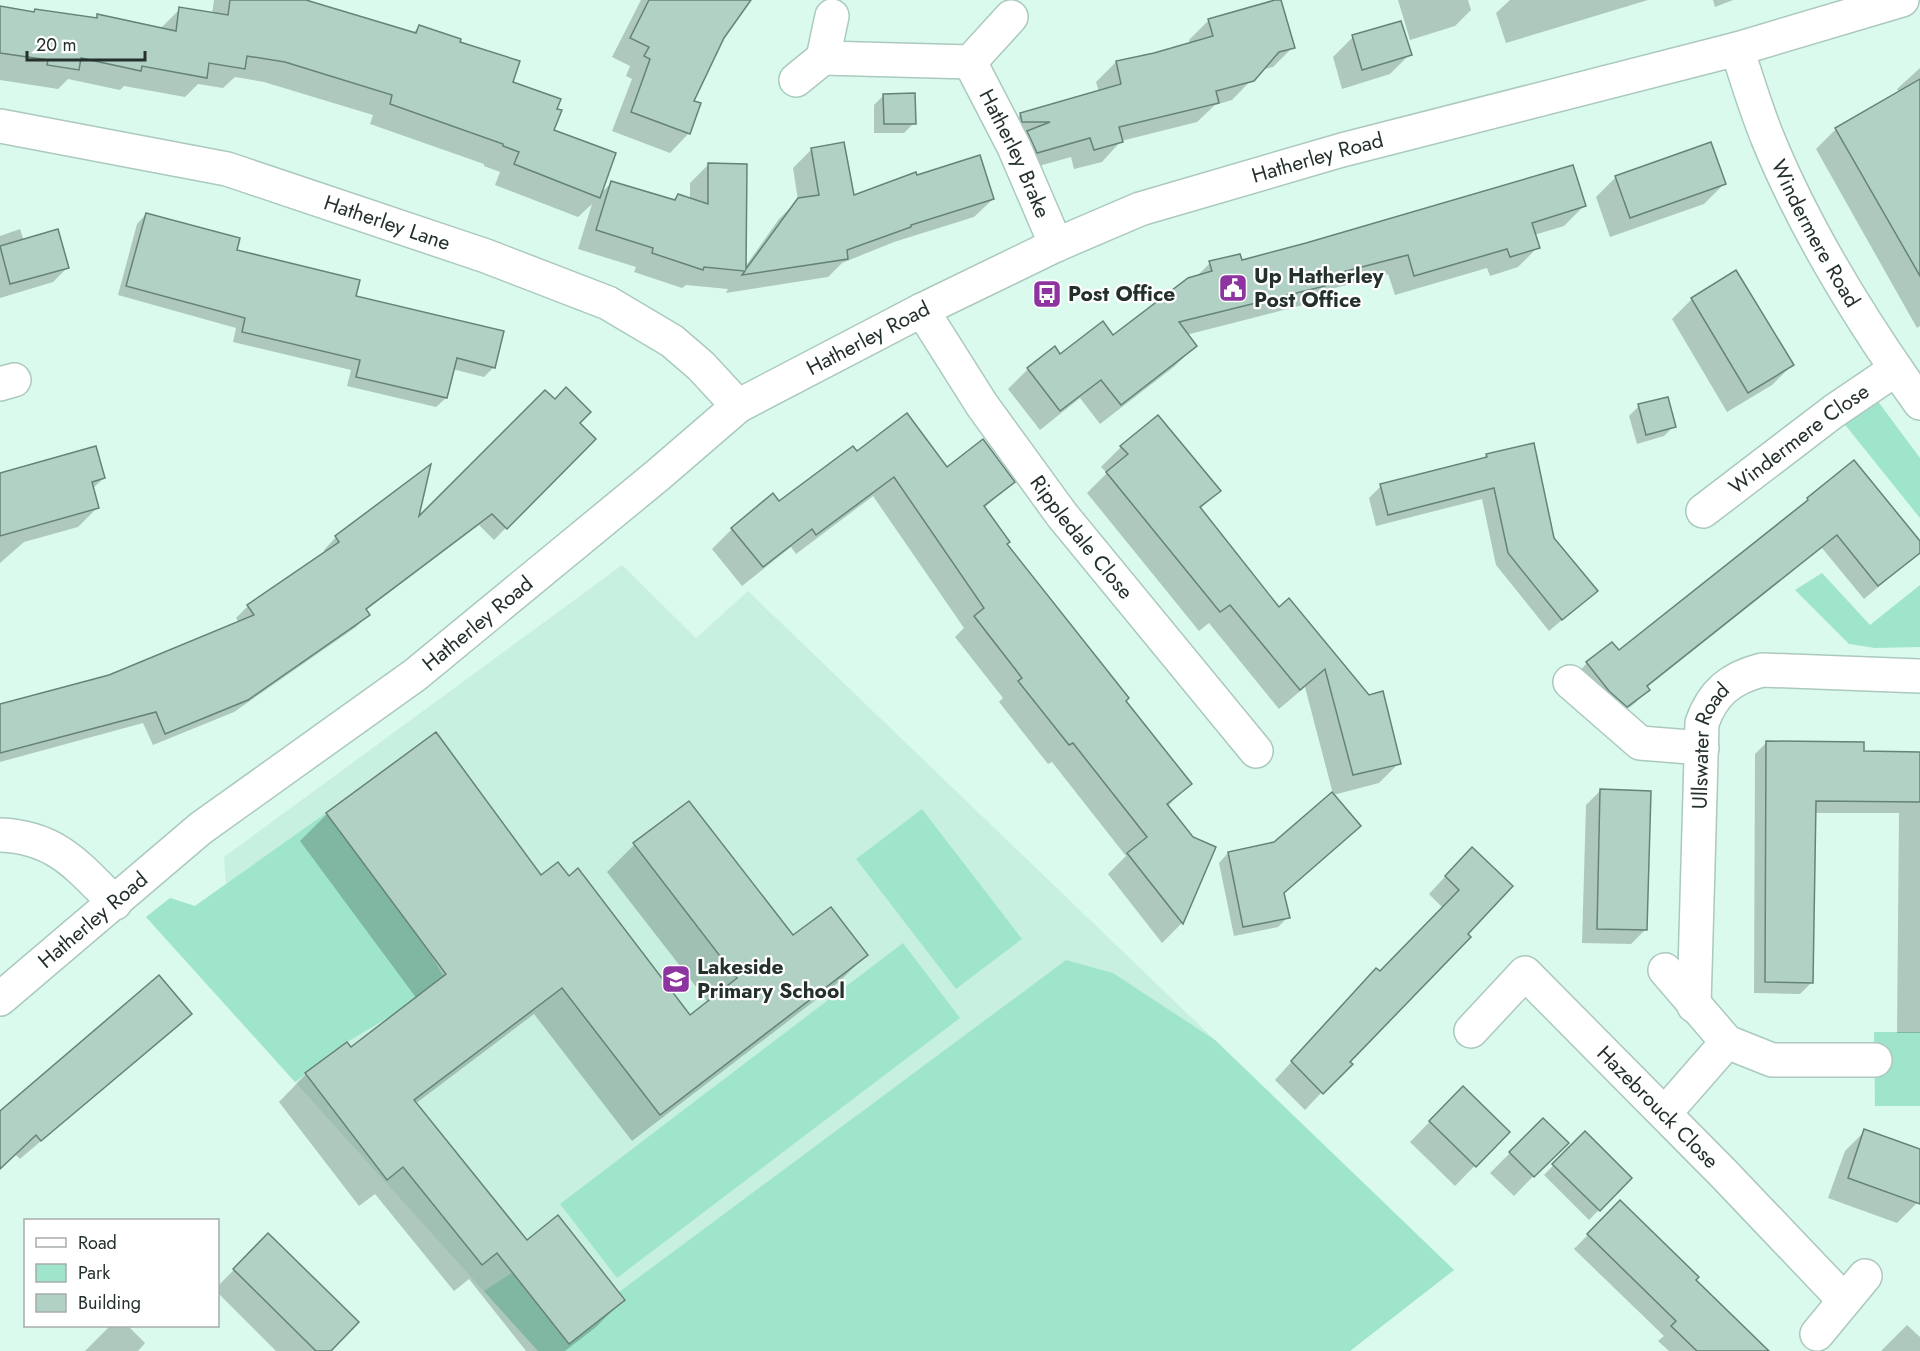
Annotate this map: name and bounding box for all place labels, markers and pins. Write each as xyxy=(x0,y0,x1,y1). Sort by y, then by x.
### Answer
place label: Up Hatherley Post Office xyxy=(1254,261,1384,315)
public building icon: Up Hatherley Post Office xyxy=(1217,272,1249,304)
bus stop icon: Post Office xyxy=(1031,278,1063,310)
place label: Post Office xyxy=(1068,279,1175,309)
place label: Lakeside Primary School xyxy=(697,952,845,1006)
school or university icon: Lakeside Primary School xyxy=(660,963,692,995)

